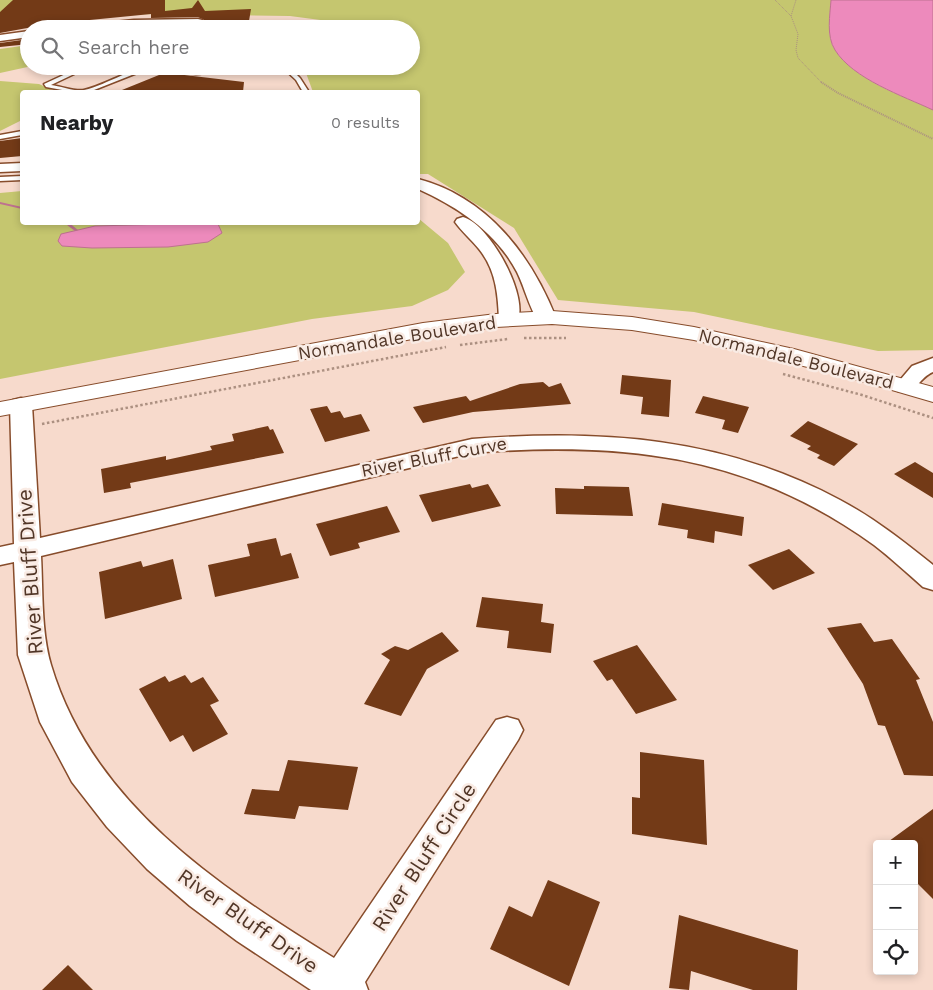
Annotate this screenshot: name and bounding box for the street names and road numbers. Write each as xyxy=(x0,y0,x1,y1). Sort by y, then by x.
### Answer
street label: Normandale Boulevard xyxy=(296,311,497,364)
street label: Normandale Boulevard xyxy=(696,324,896,393)
street label: River Bluff Curve xyxy=(359,432,509,481)
street label: River Bluff Drive xyxy=(11,488,48,656)
street label: River Bluff Circle xyxy=(366,778,481,936)
street label: River Bluff Drive xyxy=(173,863,323,978)

